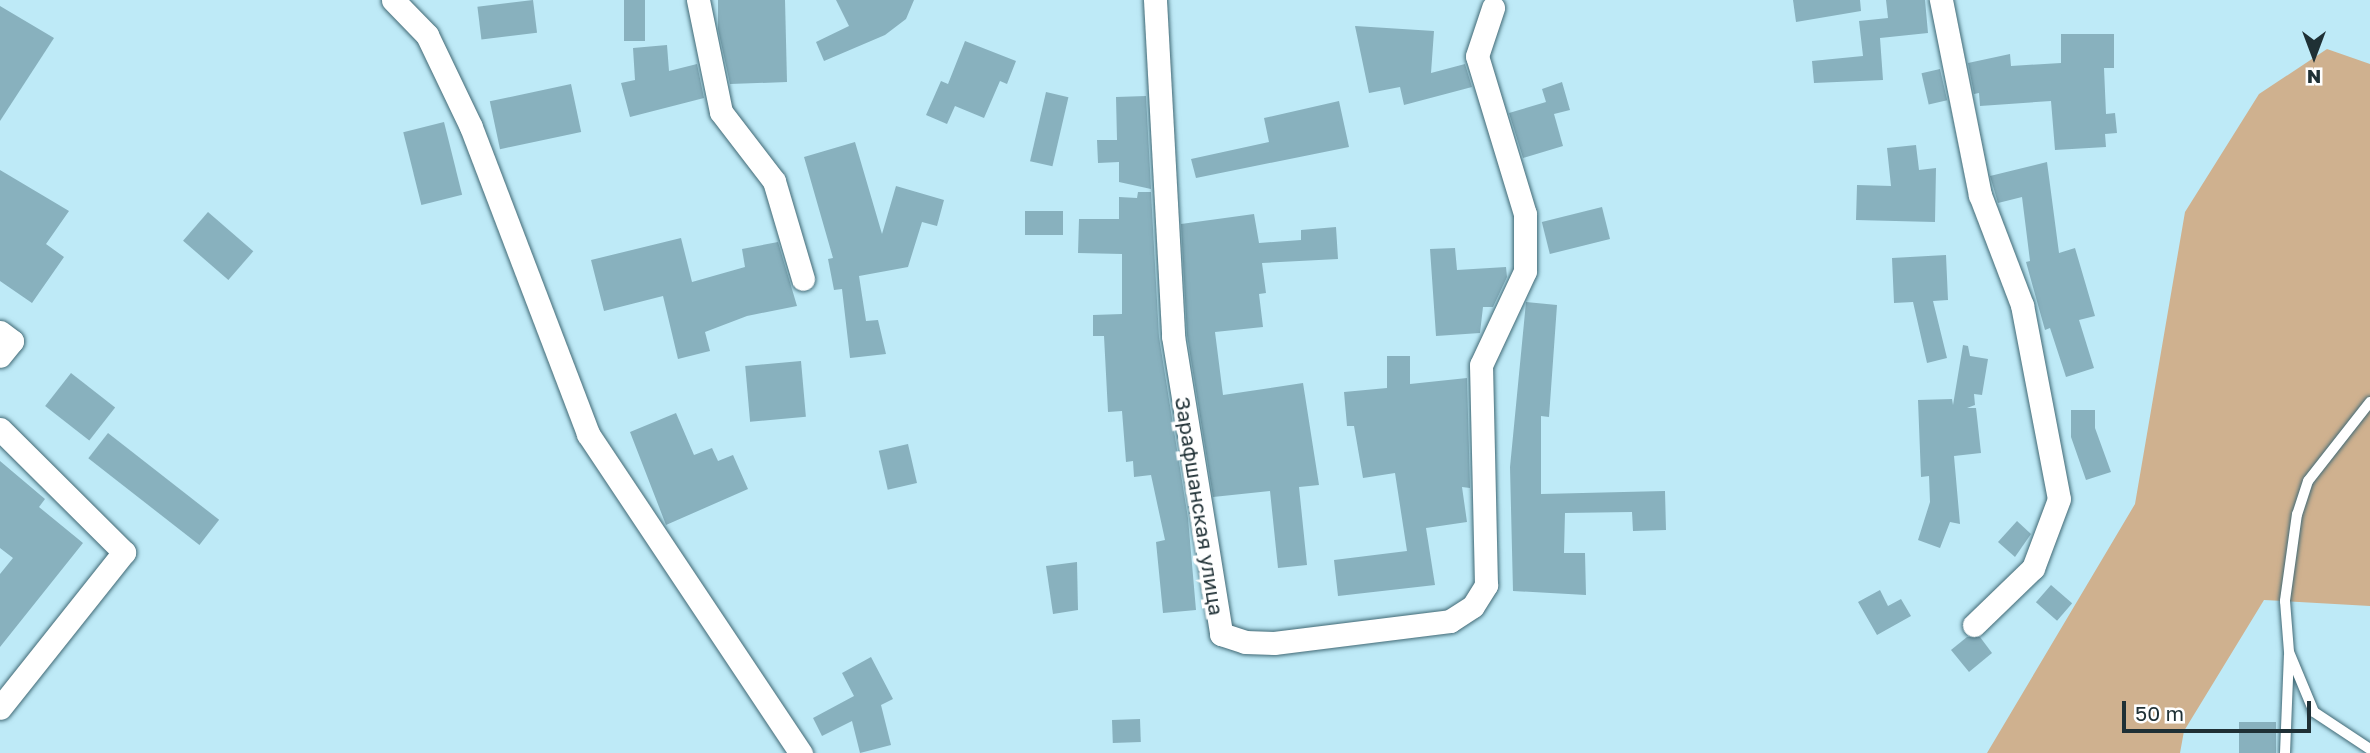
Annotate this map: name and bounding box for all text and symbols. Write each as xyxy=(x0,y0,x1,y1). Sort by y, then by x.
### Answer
north arrow xyxy=(2279,21,2349,91)
text: N xyxy=(2307,66,2321,89)
street label: Зарафшанская улица xyxy=(1170,395,1230,617)
scale bar xyxy=(2125,686,2314,730)
text: 50 m xyxy=(2135,700,2184,726)

